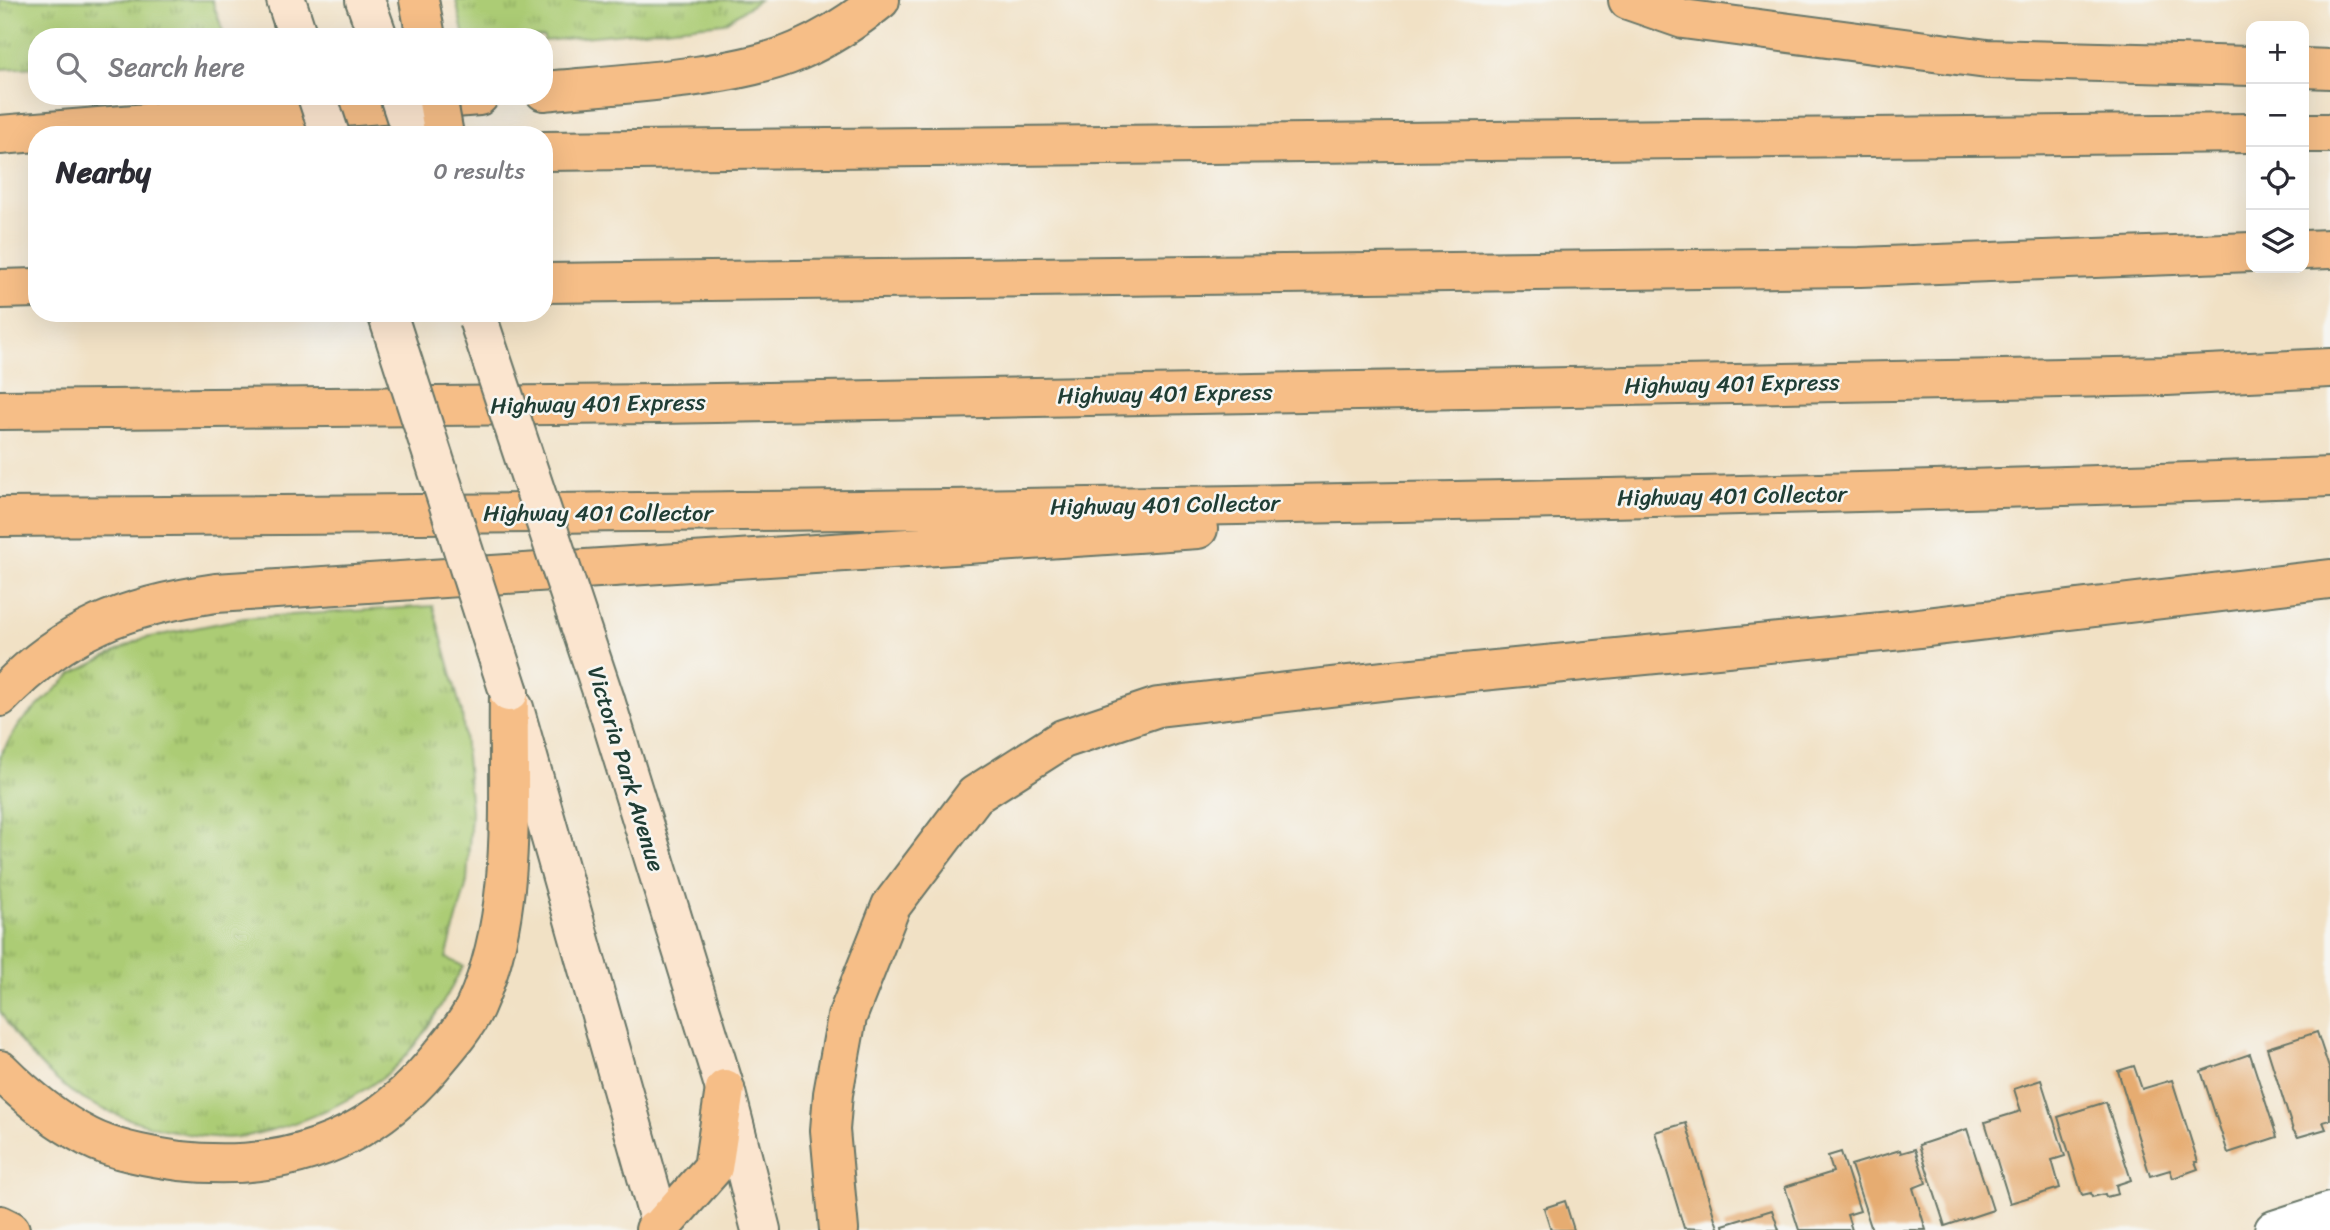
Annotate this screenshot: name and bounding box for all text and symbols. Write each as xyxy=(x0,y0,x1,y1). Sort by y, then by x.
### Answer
map controls xyxy=(2246,21,2309,273)
button: + xyxy=(2246,21,2309,84)
search box xyxy=(28,28,553,105)
text: Search here xyxy=(108,44,245,90)
icon: search xyxy=(52,48,90,86)
button: − xyxy=(2246,84,2309,147)
text: Nearby xyxy=(56,145,151,199)
button: locate xyxy=(2246,147,2309,210)
text: 0 results xyxy=(433,151,525,192)
button: layers xyxy=(2246,210,2309,273)
street label: Highway 401 Express xyxy=(1624,362,1840,406)
street label: Highway 401 Express xyxy=(1057,372,1273,416)
street label: Highway 401 Express xyxy=(490,382,706,426)
street label: Highway 401 Collector xyxy=(1617,473,1849,519)
street label: Highway 401 Collector xyxy=(1050,482,1282,528)
street label: Highway 401 Collector xyxy=(483,493,714,534)
street label: Victoria Park Avenue xyxy=(575,661,677,877)

